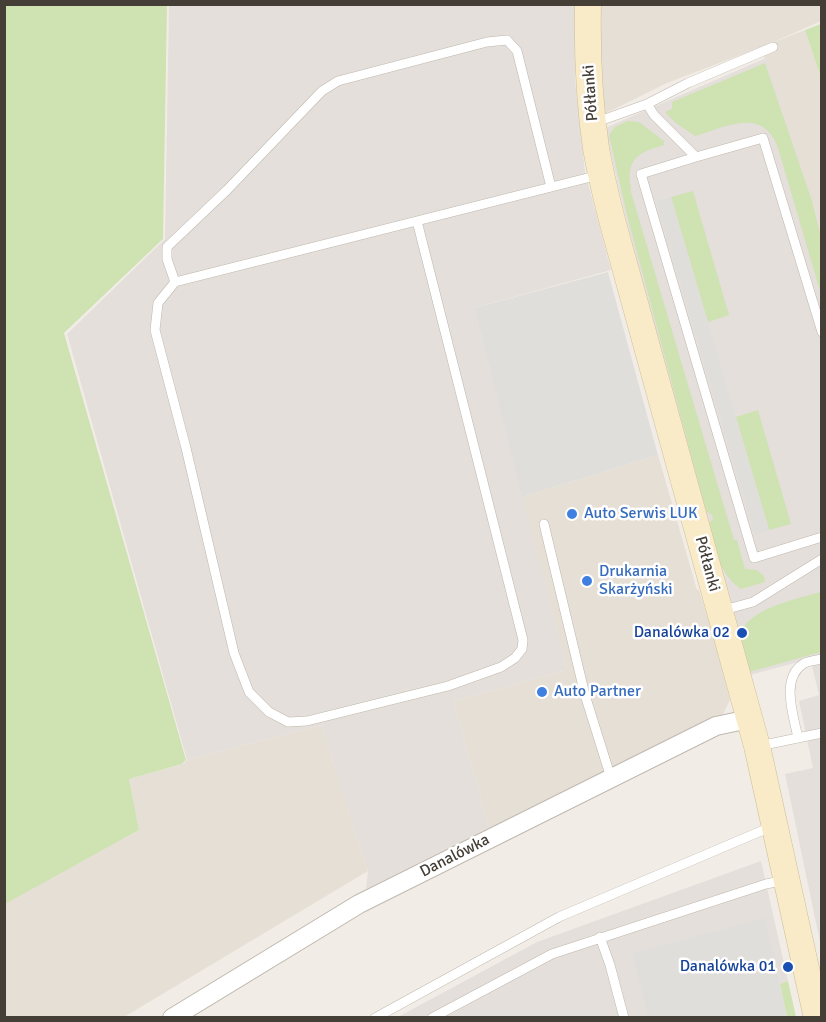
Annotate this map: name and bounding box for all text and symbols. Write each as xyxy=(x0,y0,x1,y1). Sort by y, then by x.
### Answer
street label: Półłanki xyxy=(579,64,603,122)
place label: Auto Serwis LUK xyxy=(584,504,698,524)
marker: Auto Serwis LUK xyxy=(565,507,579,521)
street label: Półłanki xyxy=(690,534,724,594)
place label: Drukarnia Skarżyński xyxy=(599,562,673,600)
marker: Drukarnia Skarżyński xyxy=(580,574,594,588)
place label: Danalówka 02 xyxy=(634,623,730,643)
marker: Danalówka 02 xyxy=(735,626,749,640)
place label: Auto Partner xyxy=(554,682,641,702)
marker: Auto Partner xyxy=(535,685,549,699)
street label: Danalówka xyxy=(417,830,493,882)
place label: Danalówka 01 xyxy=(680,957,776,977)
marker: Danalówka 01 xyxy=(781,960,795,974)

